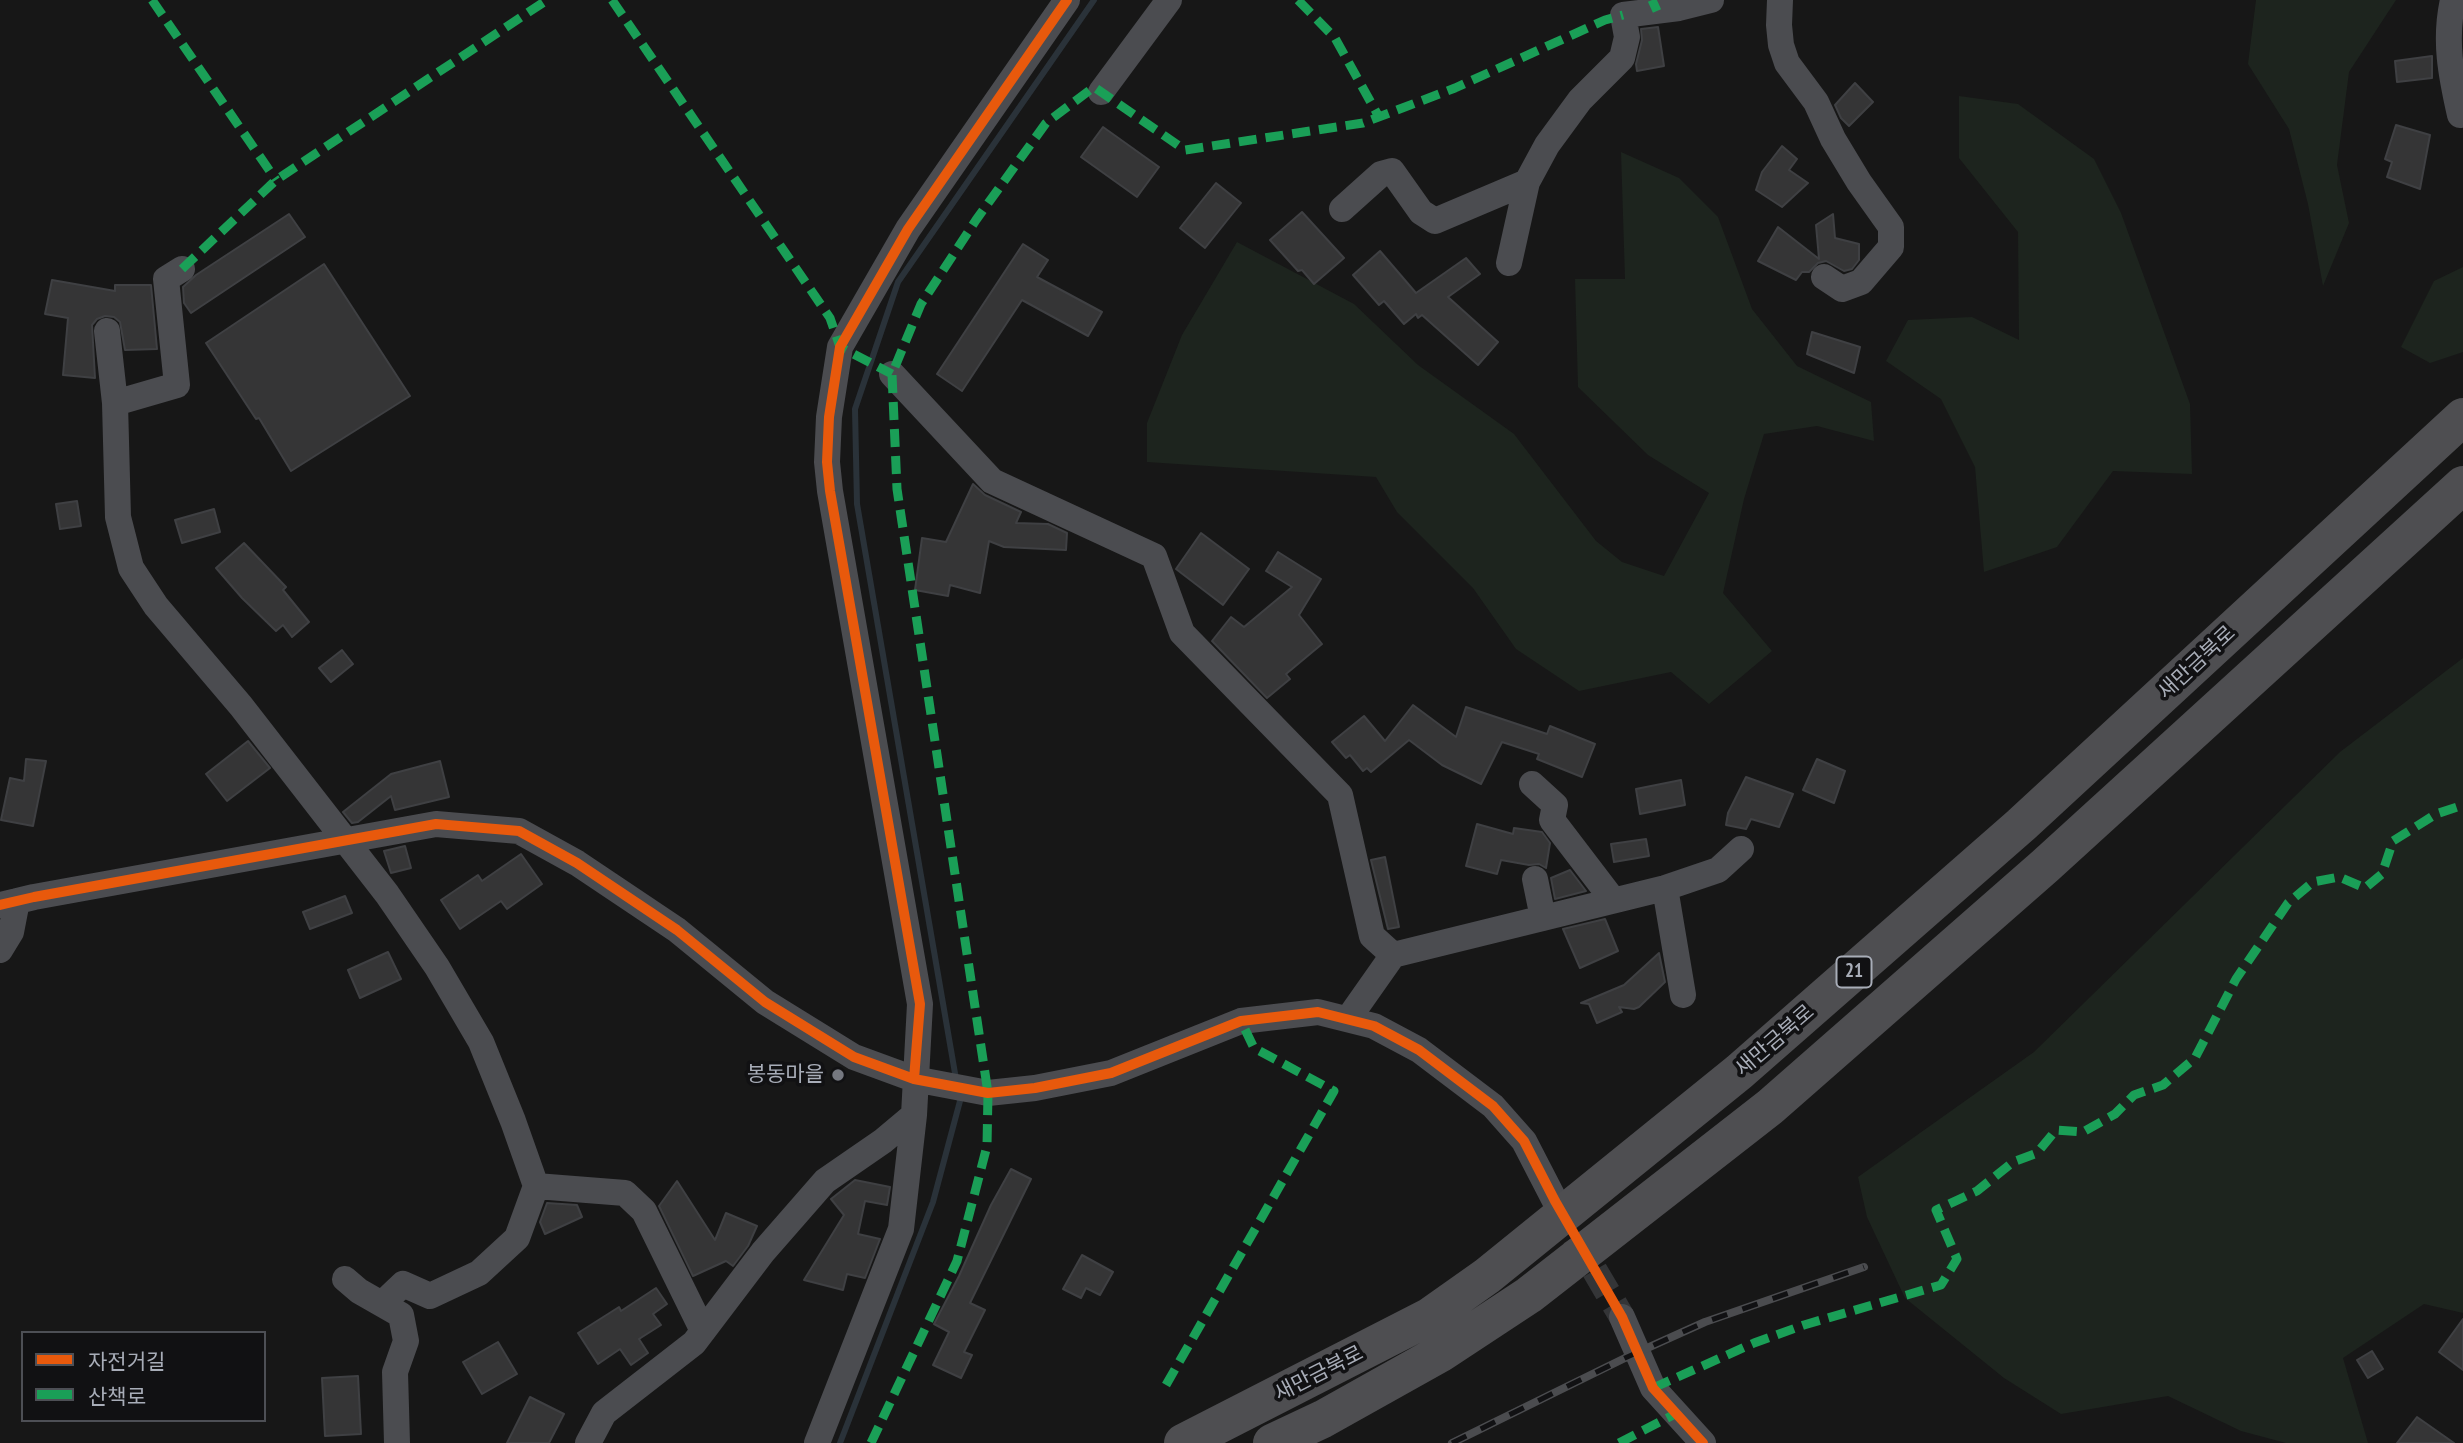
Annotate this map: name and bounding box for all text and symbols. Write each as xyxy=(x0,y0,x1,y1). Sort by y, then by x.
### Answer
street label: 새만금북로 xyxy=(2153,621,2241,705)
road number: 21 xyxy=(1836,956,1871,988)
street label: 새만금북로 xyxy=(1730,1000,1820,1082)
place label: 봉동마을 xyxy=(747,1062,824,1088)
marker: 봉동마을 xyxy=(830,1067,846,1083)
legend xyxy=(21,1331,266,1422)
street label: 새만금북로 xyxy=(1270,1341,1368,1407)
text: 자전거길 xyxy=(88,1348,165,1375)
text: 산책로 xyxy=(88,1383,146,1410)

